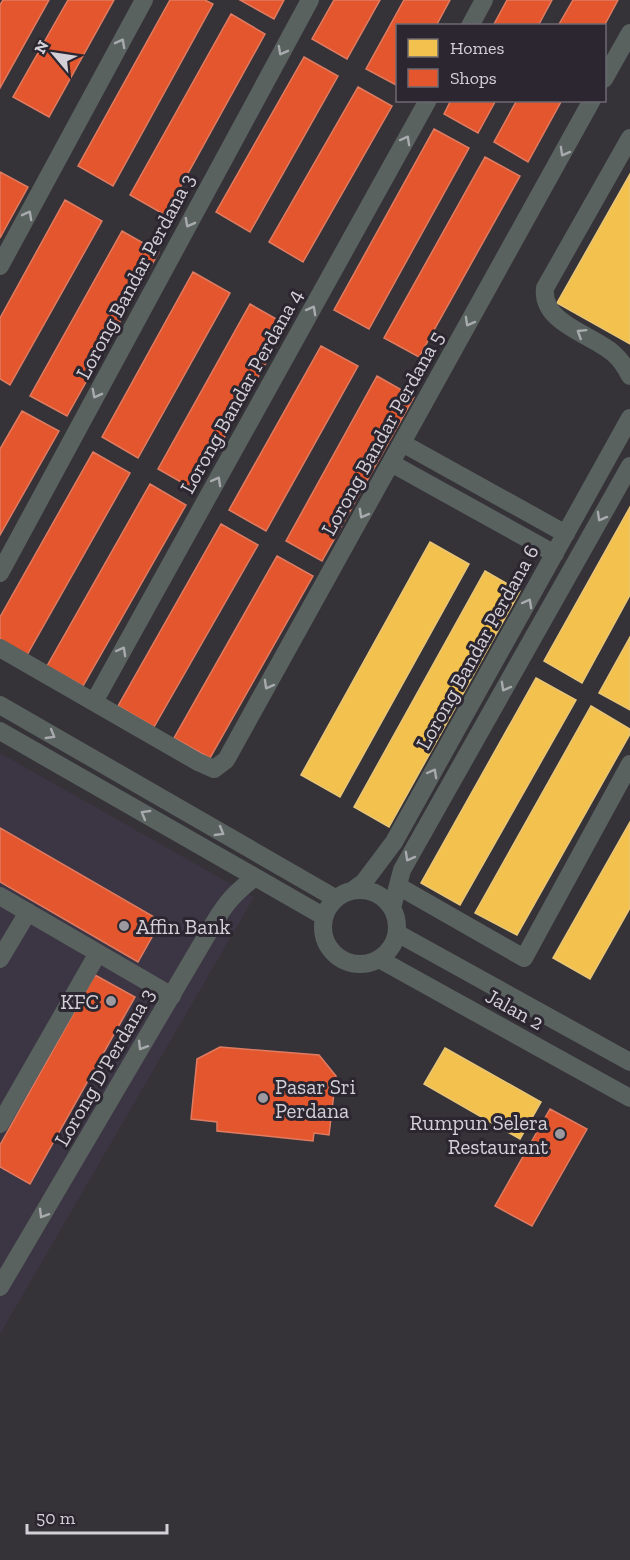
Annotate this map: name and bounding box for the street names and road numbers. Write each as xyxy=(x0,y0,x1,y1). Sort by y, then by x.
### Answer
street label: Lorong Bandar Perdana 3 xyxy=(70,169,200,383)
street label: Lorong Bandar Perdana 4 xyxy=(174,284,308,498)
street label: Lorong Bandar Perdana 5 xyxy=(315,327,449,539)
street label: Lorong Bandar Perdana 6 xyxy=(410,540,544,754)
street label: Jalan 2 xyxy=(482,983,548,1035)
street label: Lorong D'Perdana 3 xyxy=(49,984,159,1150)

